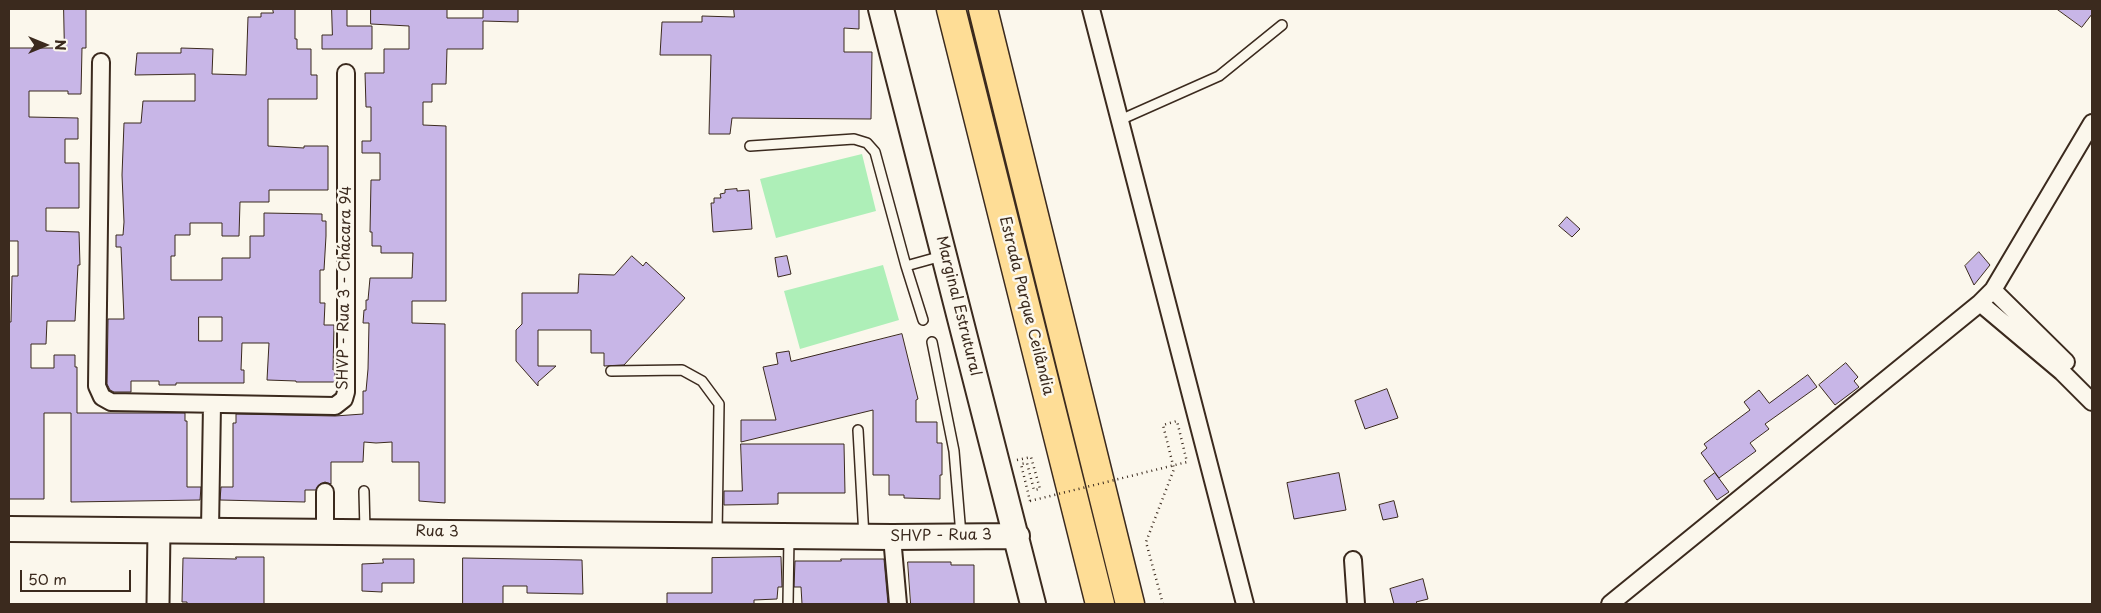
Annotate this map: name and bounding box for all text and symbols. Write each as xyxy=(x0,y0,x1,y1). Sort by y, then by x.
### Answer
north arrow xyxy=(20,20,70,70)
text: N xyxy=(50,39,71,51)
street label: SHVP - Rua 3 - Chácara 94 xyxy=(334,186,356,390)
street label: Estrada Parque Ceilândia xyxy=(995,215,1057,397)
street label: Marginal Estrutural xyxy=(932,234,984,378)
street label: Rua 3 xyxy=(415,523,459,541)
street label: SHVP - Rua 3 xyxy=(890,526,992,546)
scale bar xyxy=(22,560,134,592)
text: 50 m xyxy=(28,567,67,590)

